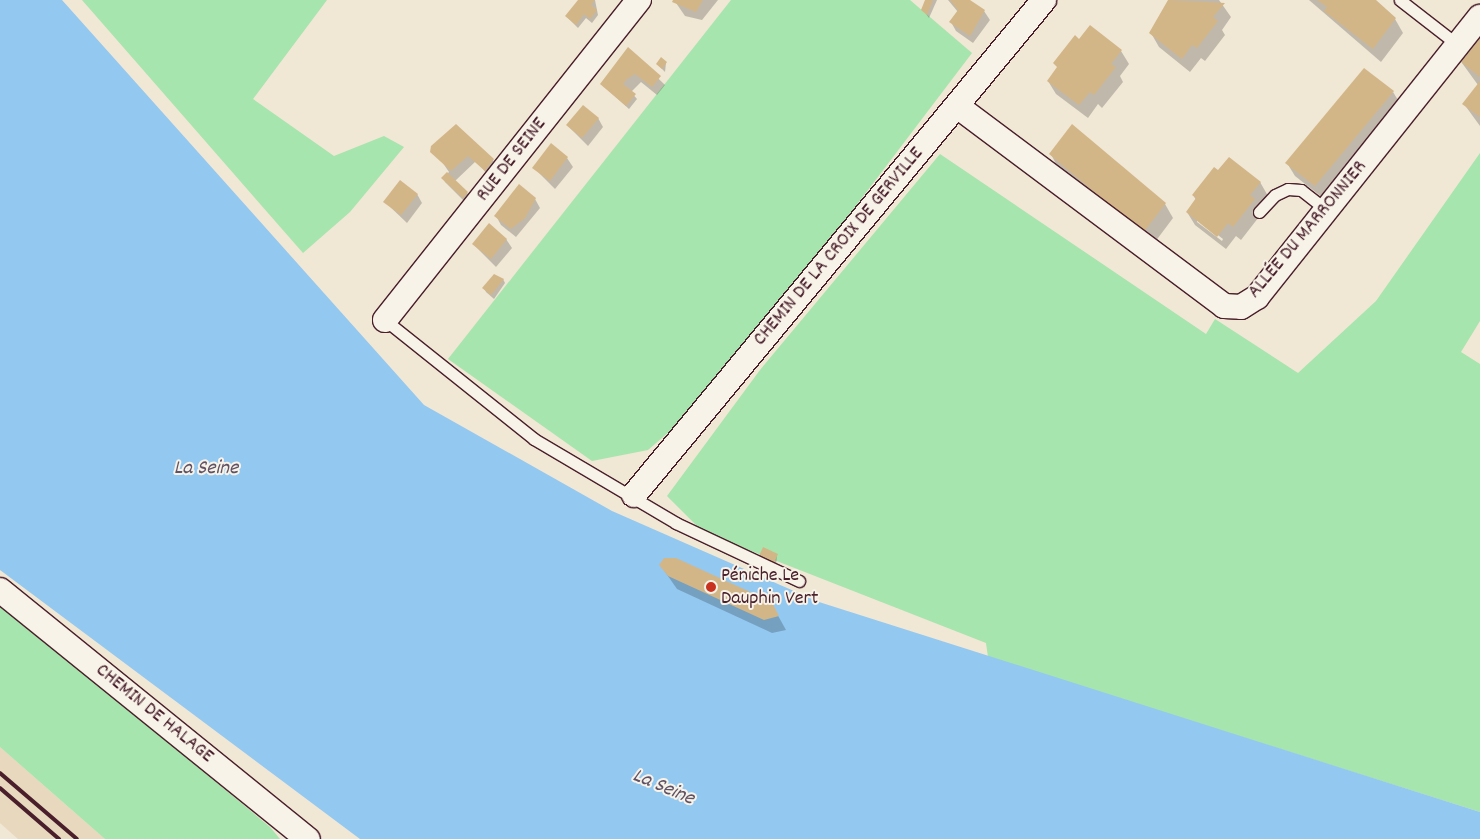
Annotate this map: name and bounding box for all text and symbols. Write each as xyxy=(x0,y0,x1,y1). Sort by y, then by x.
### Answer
street label: RUE DE SEINE xyxy=(472,113,552,207)
street label: CHEMIN DE LA CROIX DE GERVILLE xyxy=(749,143,929,351)
street label: ALLÉE DU MARRONNIER xyxy=(1243,156,1373,304)
water label: La Seine xyxy=(174,456,238,482)
place label: Péniche Le Dauphin Vert xyxy=(721,564,818,611)
marker: Péniche Le Dauphin Vert xyxy=(705,581,717,593)
street label: CHEMIN DE HALAGE xyxy=(90,659,218,769)
water label: La Seine xyxy=(628,764,698,812)

